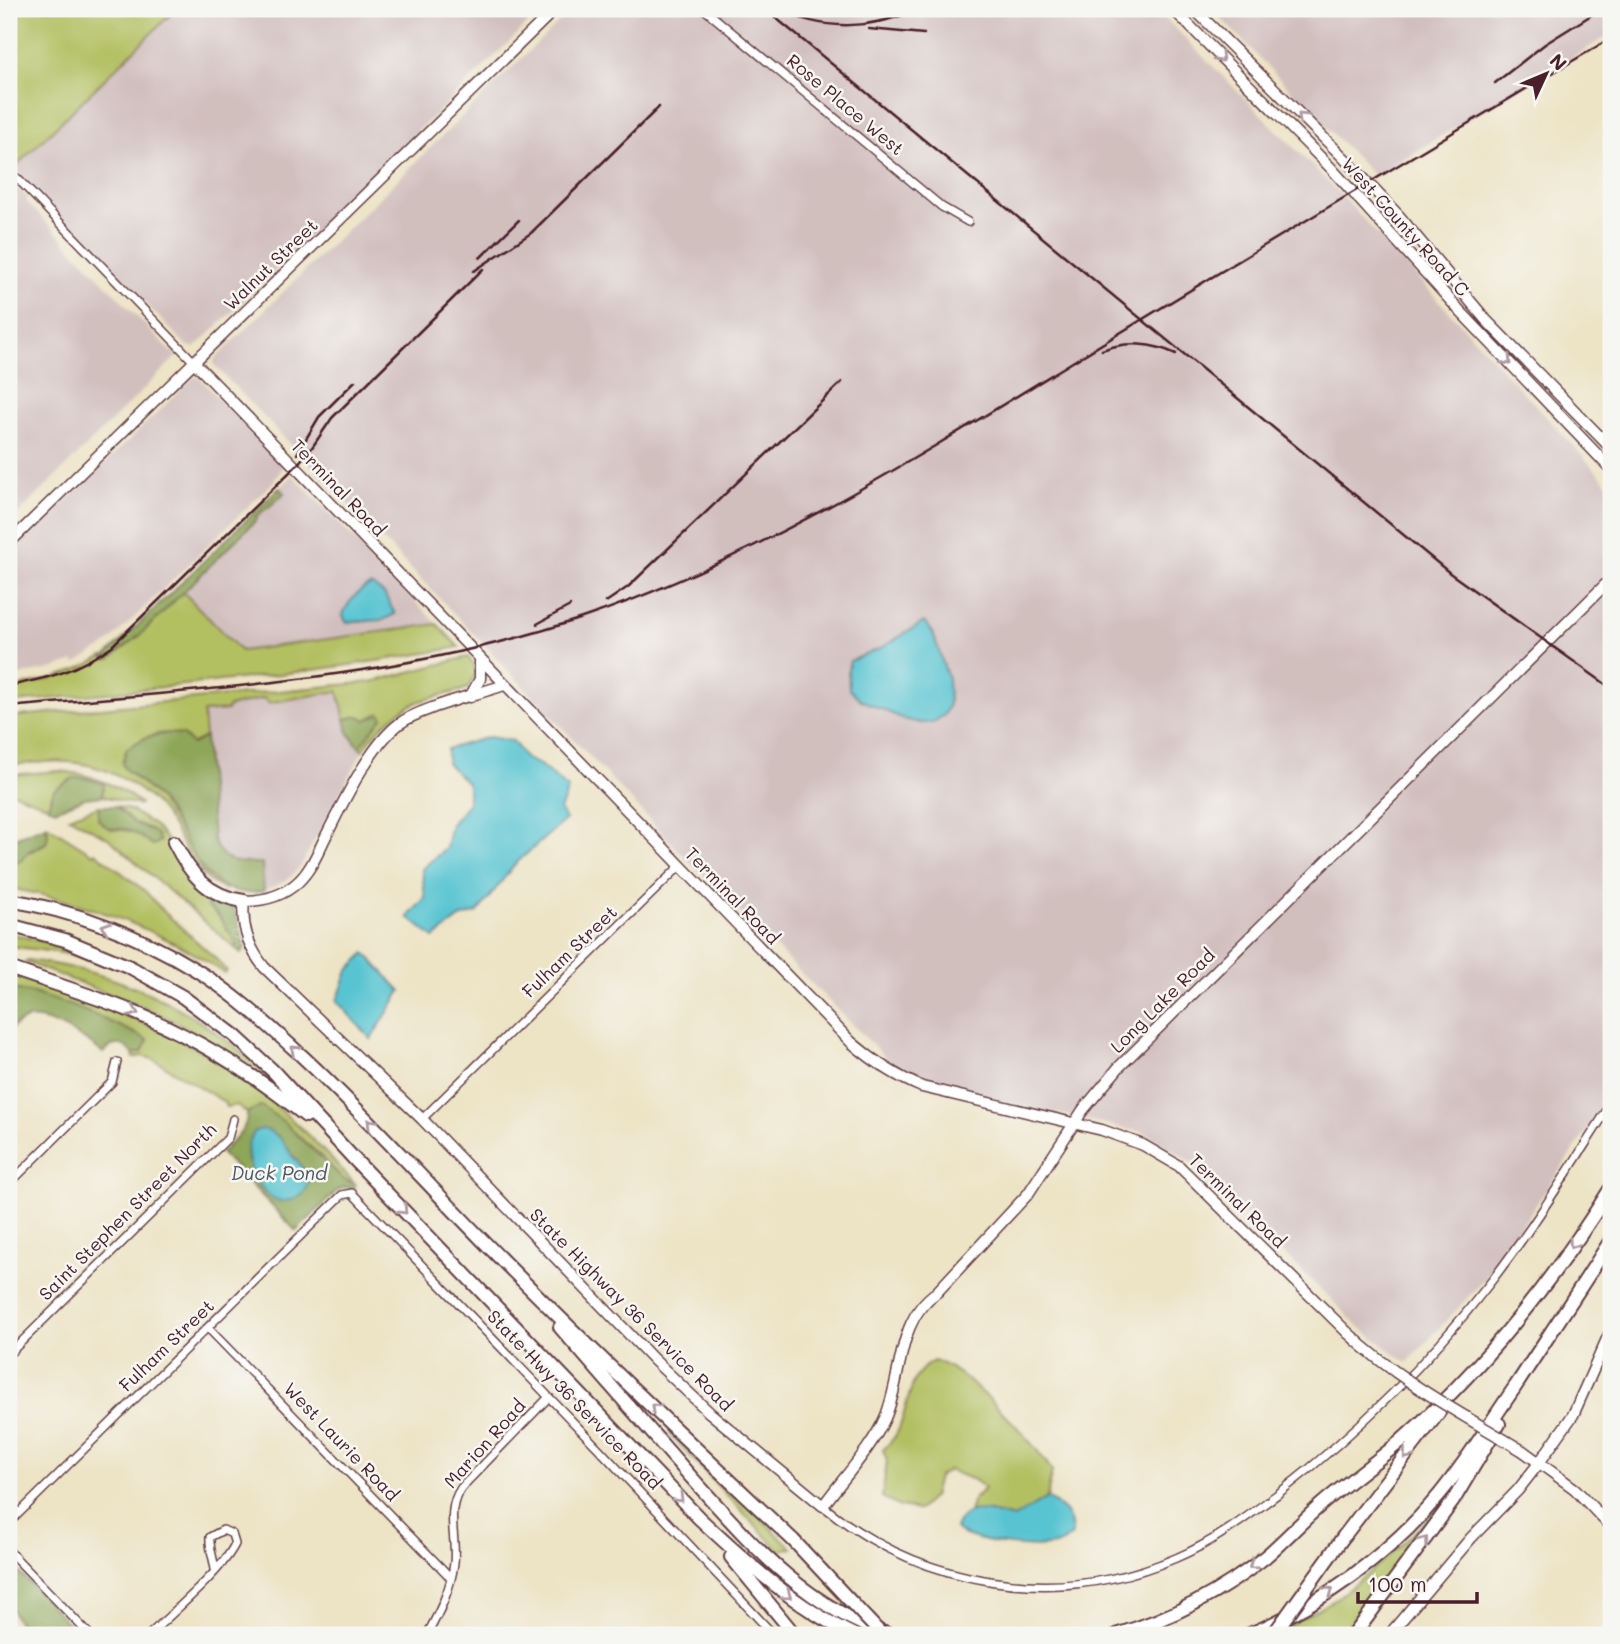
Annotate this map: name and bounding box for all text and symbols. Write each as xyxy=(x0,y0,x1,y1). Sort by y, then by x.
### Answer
north arrow xyxy=(1512,38,1582,108)
street label: Rose Place West xyxy=(782,48,909,160)
text: N xyxy=(1545,48,1573,76)
one-way arrow xyxy=(1212,49,1225,62)
one-way arrow xyxy=(1297,113,1310,126)
street label: West County Road C xyxy=(1337,152,1475,301)
street label: Walnut Street xyxy=(218,213,323,315)
one-way arrow xyxy=(1498,352,1511,365)
street label: Terminal Road xyxy=(286,434,391,541)
street label: Terminal Road xyxy=(680,842,785,949)
street label: Fulham Street xyxy=(517,900,622,1003)
one-way arrow xyxy=(100,922,112,936)
street label: Long Lake Road xyxy=(1105,943,1220,1058)
one-way arrow xyxy=(127,1004,139,1018)
one-way arrow xyxy=(290,1045,303,1058)
street label: Saint Stephen Street North xyxy=(33,1117,221,1305)
one-way arrow xyxy=(366,1118,379,1131)
street label: Terminal Road xyxy=(1184,1148,1291,1253)
water label: Duck Pond xyxy=(231,1160,328,1185)
one-way arrow xyxy=(395,1202,407,1215)
street label: State Highway 36 Service Road xyxy=(525,1202,739,1416)
one-way arrow xyxy=(1569,1236,1581,1249)
street label: Fulham Street xyxy=(114,1294,219,1397)
street label: State Hwy 36 Service Road xyxy=(482,1304,667,1494)
street label: West Laurie Road xyxy=(279,1377,405,1506)
street label: Marion Road xyxy=(438,1394,530,1493)
one-way arrow xyxy=(650,1404,663,1417)
one-way arrow xyxy=(1402,1447,1415,1459)
one-way arrow xyxy=(671,1490,684,1503)
one-way arrow xyxy=(1416,1536,1429,1549)
one-way arrow xyxy=(1248,1557,1261,1569)
scale bar xyxy=(1358,1560,1476,1604)
text: 100 m xyxy=(1368,1570,1427,1597)
one-way arrow xyxy=(780,1586,792,1599)
one-way arrow xyxy=(1321,1587,1334,1599)

